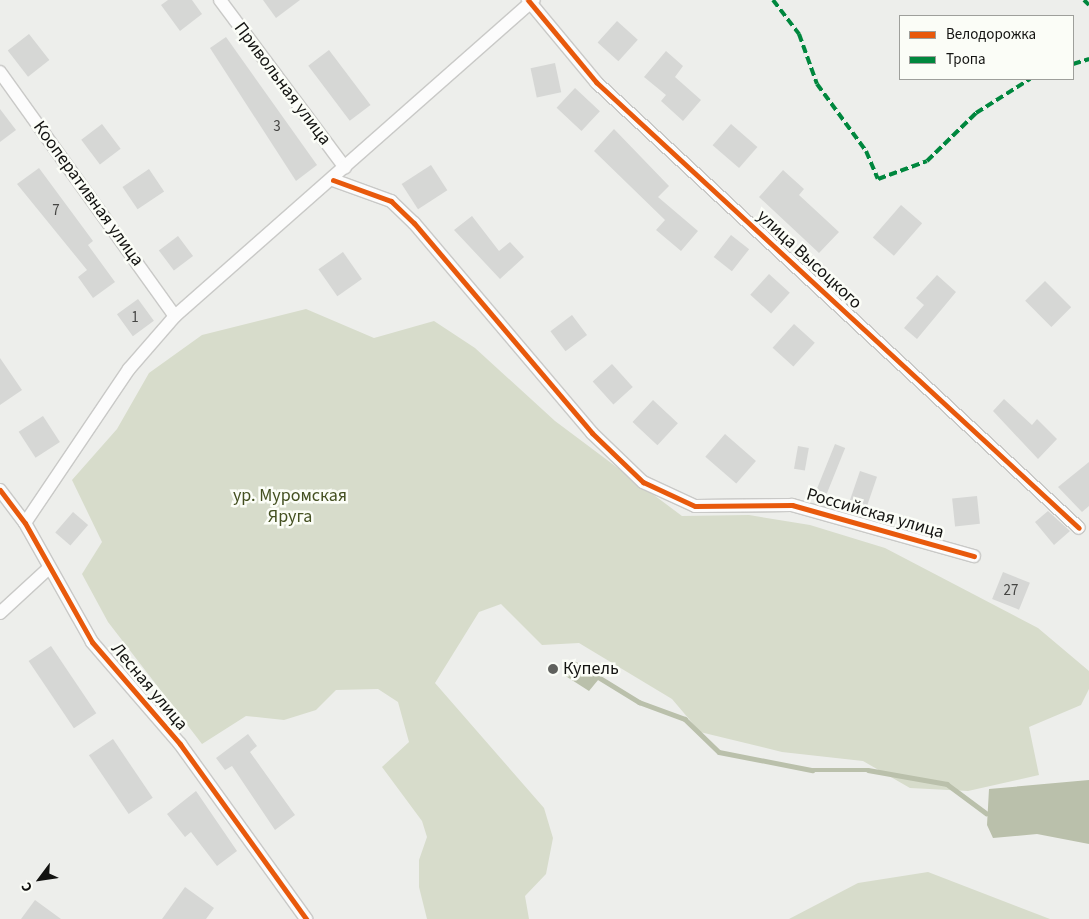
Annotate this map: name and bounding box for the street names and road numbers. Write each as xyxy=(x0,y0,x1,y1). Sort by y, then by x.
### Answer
street label: Привольная улица xyxy=(229,18,335,150)
street label: Кооперативная улица xyxy=(28,117,148,271)
street label: улица Высоцкого xyxy=(752,206,866,314)
street label: Российская улица xyxy=(804,484,946,544)
street label: Лесная улица xyxy=(106,639,192,735)

